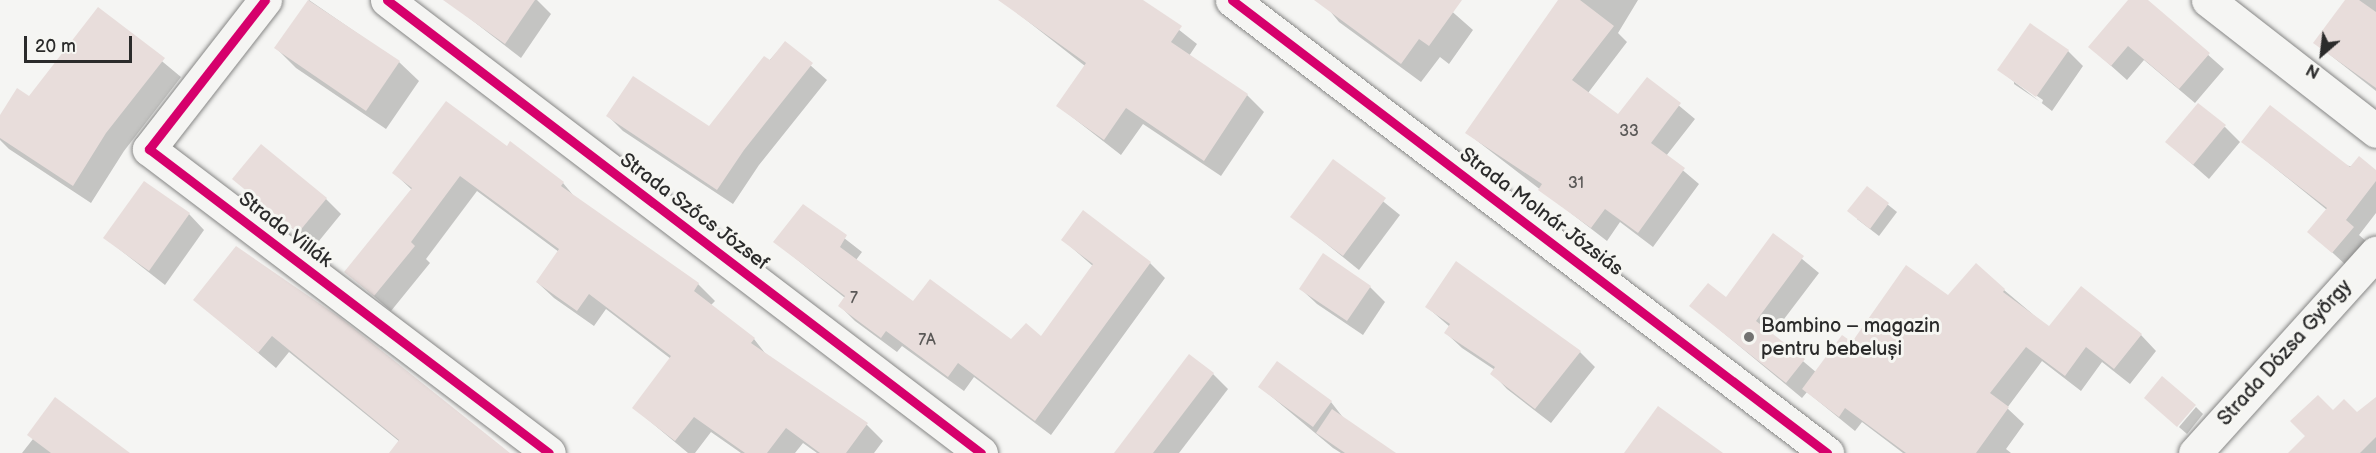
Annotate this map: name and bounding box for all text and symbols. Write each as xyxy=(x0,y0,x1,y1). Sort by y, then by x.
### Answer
scale bar xyxy=(27,24,135,62)
north arrow xyxy=(2292,24,2352,84)
text: 20 m xyxy=(35,36,76,57)
text: N xyxy=(2304,59,2323,82)
house number: 33 xyxy=(1619,122,1639,142)
street label: Strada Molnár Józsiás xyxy=(1454,142,1628,282)
street label: Strada Szőcs József xyxy=(614,148,774,276)
house number: 31 xyxy=(1568,174,1584,194)
street label: Strada Villák xyxy=(233,187,337,273)
street label: Strada Dózsa György xyxy=(2213,275,2357,431)
house number: 7 xyxy=(850,289,858,309)
place label: Bambino – magazin pentru bebeluși xyxy=(1761,314,1942,361)
marker: Bambino – magazin pentru bebeluși xyxy=(1742,330,1756,344)
house number: 7A xyxy=(918,331,936,351)

